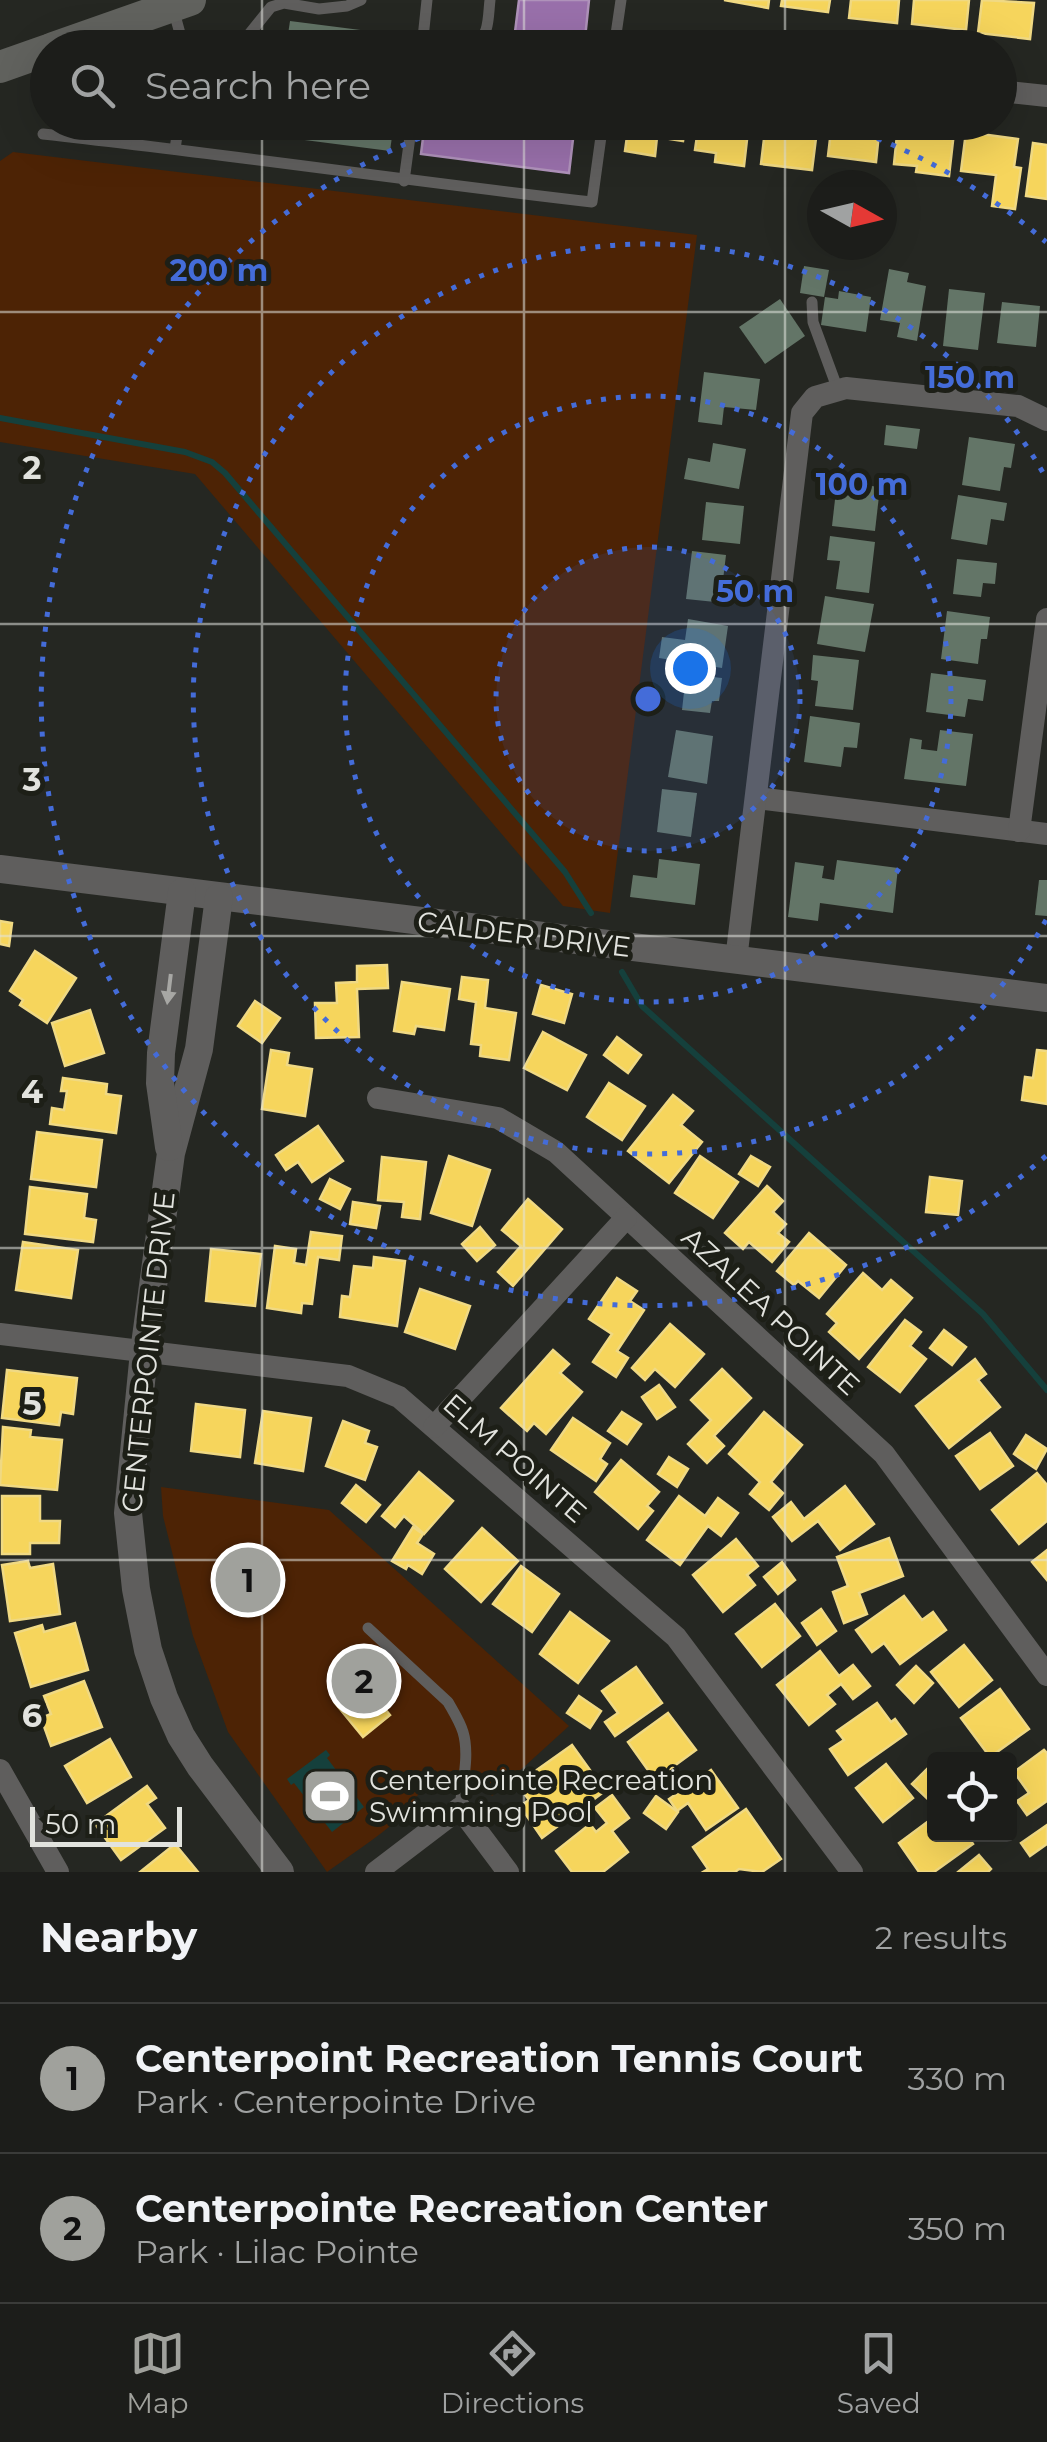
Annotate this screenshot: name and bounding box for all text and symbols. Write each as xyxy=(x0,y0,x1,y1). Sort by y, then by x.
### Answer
search box xyxy=(30,30,1017,140)
icon: search xyxy=(65,58,120,113)
text: Search here xyxy=(145,62,371,109)
north arrow xyxy=(807,170,897,260)
text: 200 m xyxy=(170,252,268,289)
text: 150 m xyxy=(925,359,1015,396)
text: 2 xyxy=(23,448,41,487)
text: 100 m xyxy=(816,466,908,503)
text: 50 m xyxy=(716,573,794,610)
your location xyxy=(665,643,716,694)
centre of rings xyxy=(630,681,666,717)
text: 3 xyxy=(22,760,41,799)
street label: CALDER DRIVE xyxy=(415,904,633,964)
one-way arrow xyxy=(161,973,177,1005)
text: 4 xyxy=(21,1072,43,1111)
street label: CENTERPOINTE DRIVE xyxy=(114,1190,182,1514)
street label: AZALEA POINTE xyxy=(675,1220,867,1402)
text: 5 xyxy=(22,1384,42,1423)
street label: ELM POINTE xyxy=(436,1386,594,1530)
pin: 1 xyxy=(216,1542,280,1618)
pin: 2 xyxy=(332,1644,396,1718)
text: 6 xyxy=(22,1696,42,1735)
map controls xyxy=(927,1752,1017,1842)
button: locate xyxy=(927,1752,1017,1842)
place label: Centerpointe Recreation Swimming Pool xyxy=(369,1763,713,1829)
sports icon: Centerpointe Recreation Swimming Pool xyxy=(300,1766,360,1826)
scale bar xyxy=(30,1802,182,1846)
text: 50 m xyxy=(45,1807,116,1841)
text: Nearby xyxy=(40,1911,197,1963)
text: 2 results xyxy=(875,1918,1007,1957)
text: Centerpoint Recreation Tennis Court xyxy=(135,2035,863,2082)
text: 1 xyxy=(66,2059,79,2098)
text: 330 m xyxy=(908,2059,1007,2098)
text: Park · Centerpointe Drive xyxy=(135,2082,536,2121)
text: Centerpointe Recreation Center xyxy=(135,2185,768,2232)
text: 2 xyxy=(63,2209,82,2248)
text: 350 m xyxy=(908,2209,1007,2248)
text: Park · Lilac Pointe xyxy=(135,2232,419,2271)
tab: Map xyxy=(126,2326,188,2420)
tab: Directions xyxy=(441,2326,584,2420)
tab: Saved xyxy=(837,2326,921,2420)

